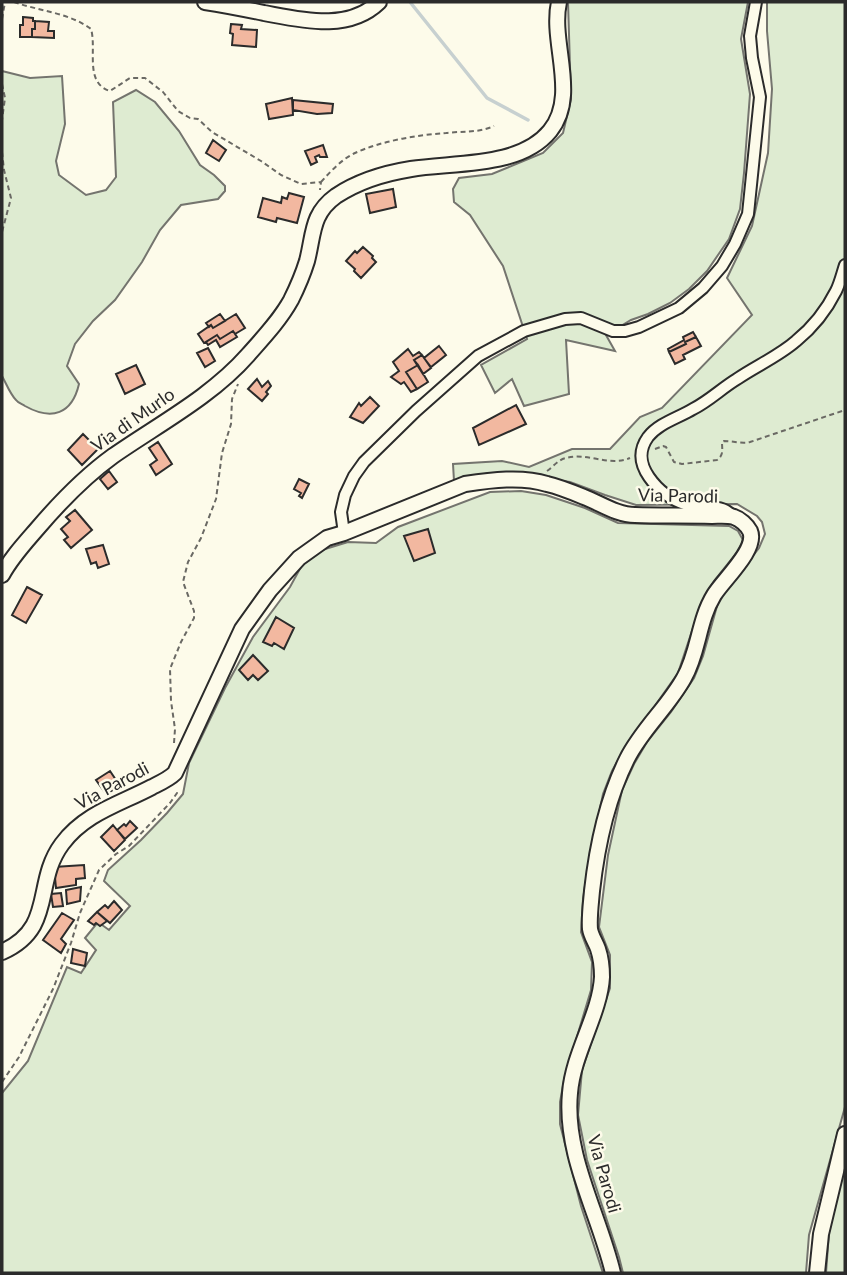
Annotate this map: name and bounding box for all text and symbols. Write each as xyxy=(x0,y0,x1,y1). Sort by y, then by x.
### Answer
street label: Via di Murlo xyxy=(87,382,178,456)
street label: Via Parodi xyxy=(638,483,718,507)
street label: Via Parodi xyxy=(71,757,152,814)
street label: Via Parodi xyxy=(583,1132,627,1215)

